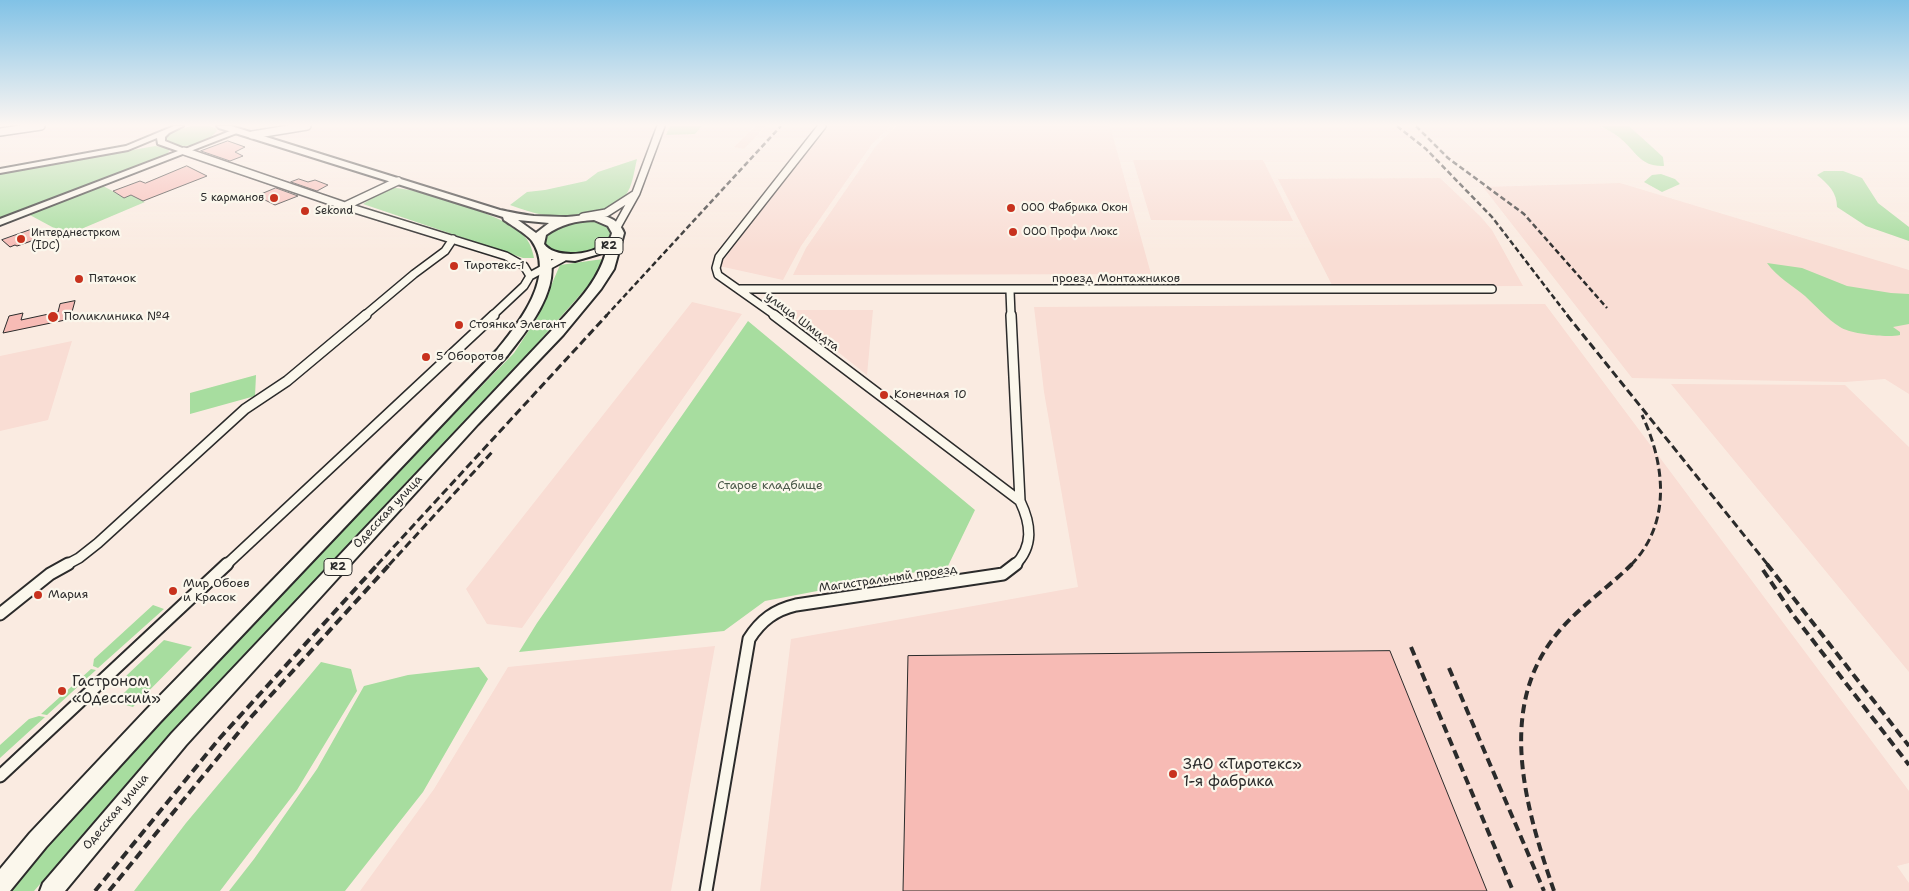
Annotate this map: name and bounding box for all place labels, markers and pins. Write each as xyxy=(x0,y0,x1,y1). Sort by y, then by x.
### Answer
place label: 5 карманов xyxy=(200,191,264,205)
marker: 5 карманов xyxy=(268,192,280,204)
place label: ООО Фабрика Окон xyxy=(1021,201,1128,215)
marker: ООО Фабрика Окон xyxy=(1005,202,1017,214)
place label: Sekond xyxy=(315,204,353,218)
marker: Sekond xyxy=(299,205,311,217)
place label: ООО Профи Люкс xyxy=(1023,225,1118,239)
place label: Интерднестрком (IDC) xyxy=(31,226,120,252)
marker: ООО Профи Люкс xyxy=(1007,226,1019,238)
marker: Интерднестрком (IDC) xyxy=(15,233,27,245)
place label: Тиротекс-1 xyxy=(464,259,525,273)
marker: Тиротекс-1 xyxy=(448,260,460,272)
place label: Пятачок xyxy=(89,272,136,286)
marker: Пятачок xyxy=(73,273,85,285)
marker: Поликлиника №4 xyxy=(46,310,60,324)
place label: Поликлиника №4 xyxy=(64,310,170,324)
place label: Стоянка Элегант xyxy=(469,318,566,332)
marker: Стоянка Элегант xyxy=(453,319,465,331)
place label: 5 Оборотов xyxy=(436,350,504,364)
marker: 5 Оборотов xyxy=(420,351,432,363)
place label: Конечная 10 xyxy=(894,388,967,402)
marker: Конечная 10 xyxy=(878,389,890,401)
place label: Мир Обоев и Красок xyxy=(183,577,250,605)
marker: Мир Обоев и Красок xyxy=(167,585,179,597)
place label: Мария xyxy=(48,588,88,602)
marker: Мария xyxy=(32,589,44,601)
place label: Гастроном «Одесский» xyxy=(72,673,161,708)
marker: Гастроном «Одесский» xyxy=(56,685,68,697)
place label: ЗАО «Тиротекс» 1-я фабрика xyxy=(1183,756,1302,791)
marker: ЗАО «Тиротекс» 1-я фабрика xyxy=(1167,768,1179,780)

